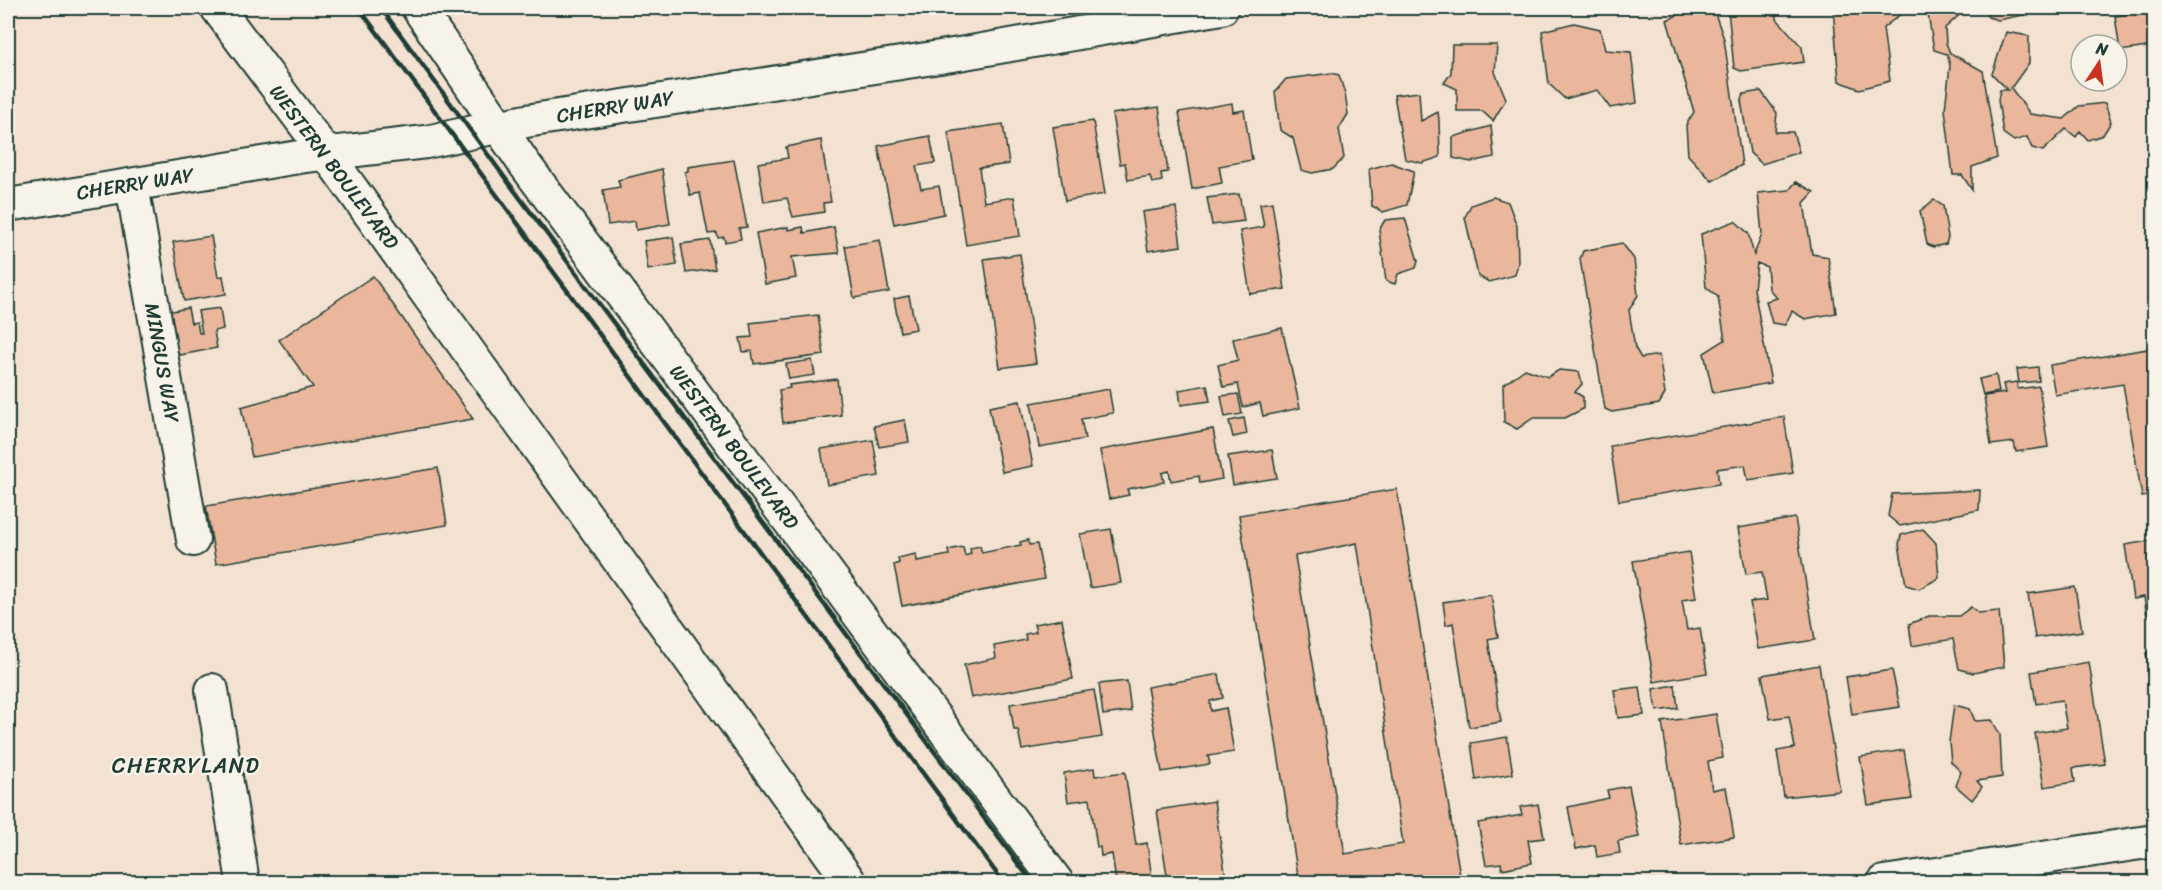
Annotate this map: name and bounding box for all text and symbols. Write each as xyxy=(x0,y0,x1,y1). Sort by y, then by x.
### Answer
north arrow xyxy=(2069,33,2129,93)
text: N xyxy=(2093,33,2112,64)
street label: WESTERN BOULEVARD xyxy=(260,77,408,257)
street label: CHERRY WAY xyxy=(554,80,678,134)
street label: CHERRY WAY xyxy=(74,157,198,211)
street label: MINGUS WAY xyxy=(134,300,190,427)
street label: WESTERN BOULEVARD xyxy=(660,357,808,537)
district label: CHERRYLAND xyxy=(112,746,260,785)

